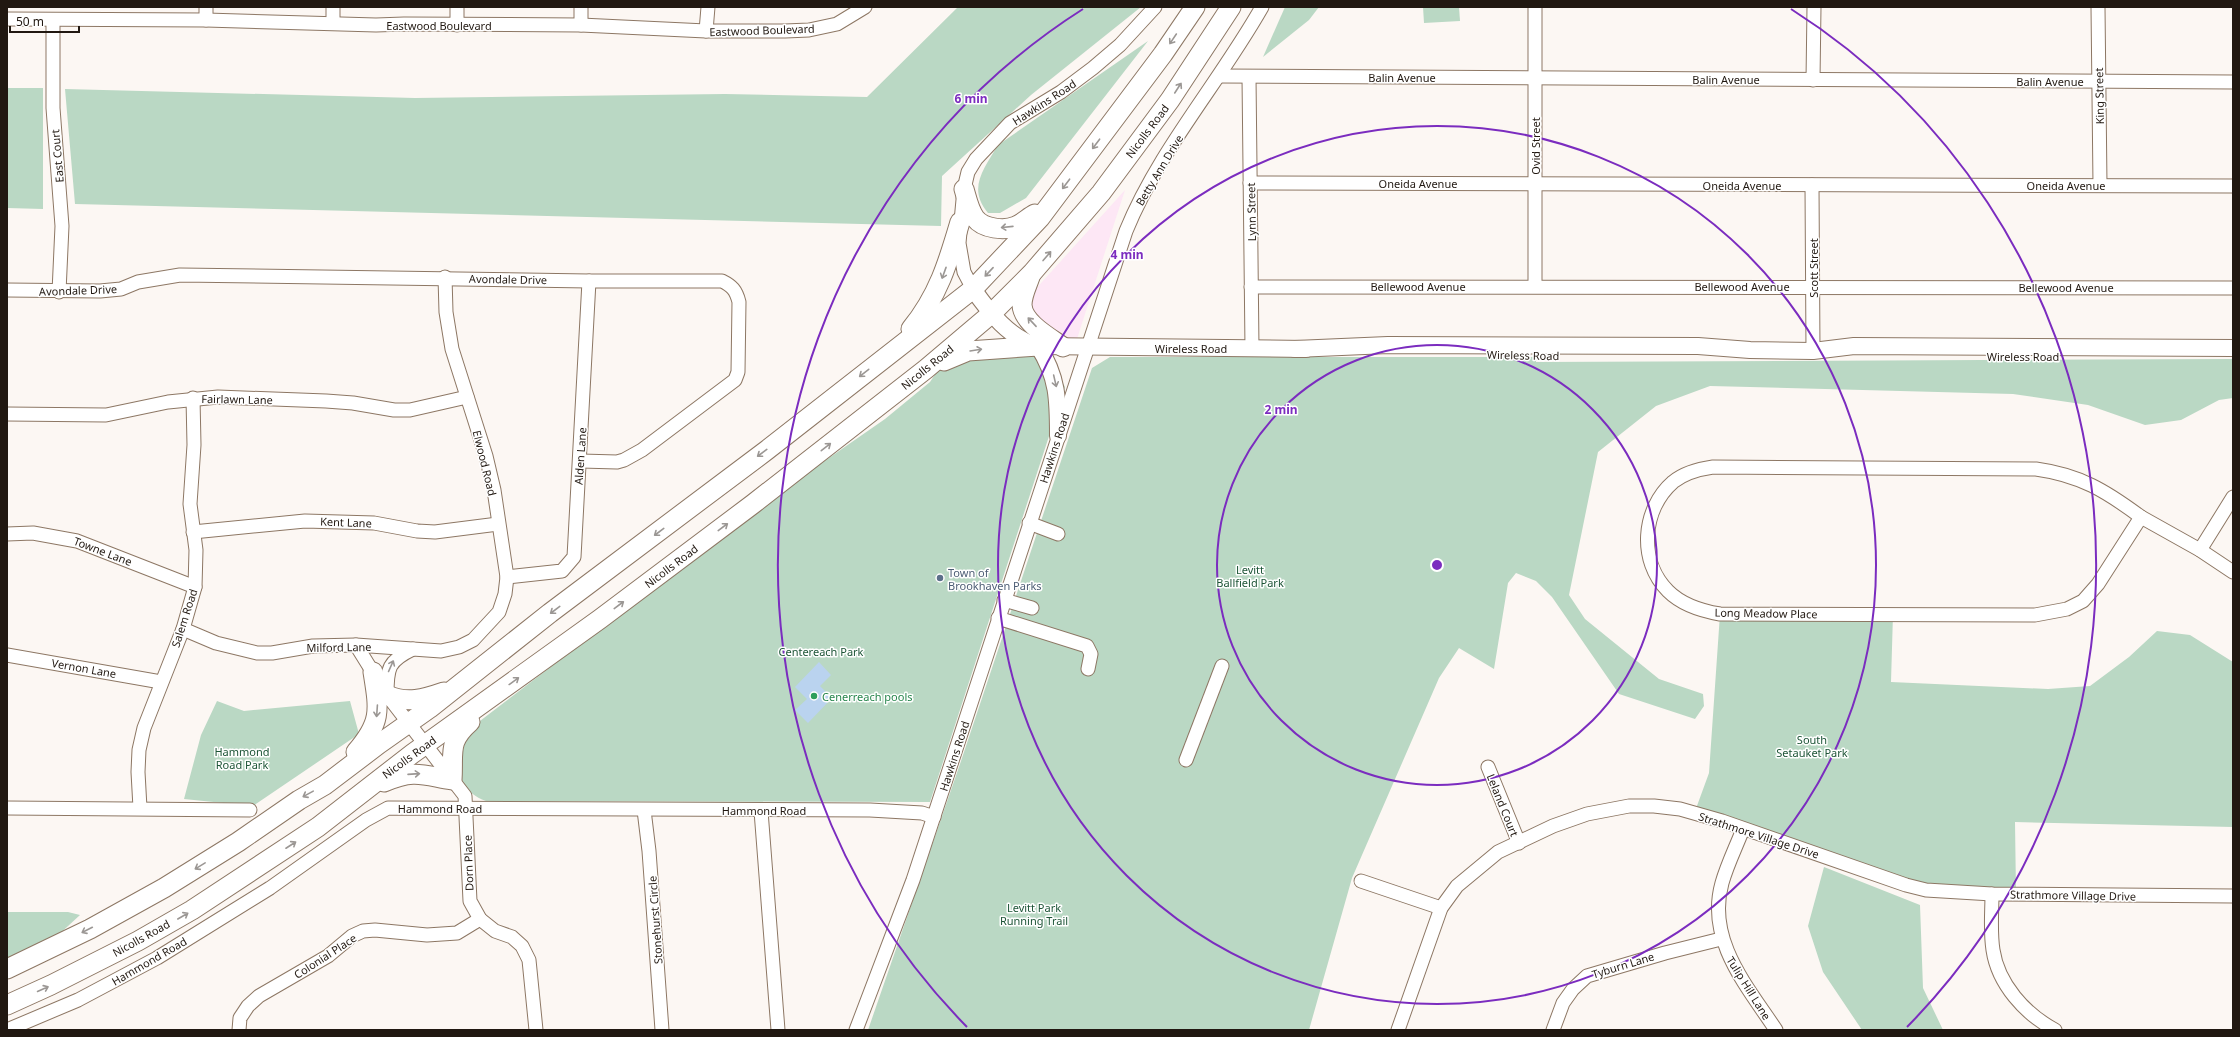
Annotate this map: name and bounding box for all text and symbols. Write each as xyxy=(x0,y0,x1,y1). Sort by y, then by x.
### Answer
scale bar xyxy=(10,8,79,34)
text: 50 m xyxy=(16,13,44,30)
street label: Eastwood Boulevard xyxy=(386,18,492,33)
street label: Eastwood Boulevard xyxy=(709,21,815,39)
one-way arrow xyxy=(1169,33,1177,44)
street label: King Street xyxy=(2091,67,2107,125)
street label: Balin Avenue xyxy=(1368,70,1436,85)
street label: Balin Avenue xyxy=(1692,72,1760,87)
street label: Balin Avenue xyxy=(2016,74,2084,89)
street label: Hawkins Road xyxy=(1009,76,1079,128)
one-way arrow xyxy=(1174,82,1183,93)
text: 6 min xyxy=(954,90,988,107)
street label: Nicolls Road xyxy=(1122,101,1172,161)
street label: Ovid Street xyxy=(1528,117,1543,175)
street label: East Court xyxy=(47,129,67,183)
street label: Betty Ann Drive xyxy=(1132,132,1186,208)
one-way arrow xyxy=(1092,138,1100,149)
street label: Oneida Avenue xyxy=(1379,176,1457,191)
one-way arrow xyxy=(1062,178,1070,189)
street label: Oneida Avenue xyxy=(1703,178,1781,193)
street label: Oneida Avenue xyxy=(2027,178,2105,193)
street label: Lynn Street xyxy=(1243,183,1259,241)
one-way arrow xyxy=(1001,223,1014,231)
street label: Scott Street xyxy=(1806,238,1821,298)
text: 4 min xyxy=(1110,246,1144,263)
one-way arrow xyxy=(1042,251,1051,261)
one-way arrow xyxy=(940,266,948,278)
one-way arrow xyxy=(984,267,994,277)
street label: Avondale Drive xyxy=(469,271,547,287)
street label: Bellewood Avenue xyxy=(1370,279,1466,294)
street label: Bellewood Avenue xyxy=(1694,279,1790,294)
street label: Bellewood Avenue xyxy=(2018,280,2114,295)
street label: Avondale Drive xyxy=(39,281,117,299)
one-way arrow xyxy=(1028,318,1037,328)
street label: Nicolls Road xyxy=(898,341,956,393)
street label: Wireless Road xyxy=(1155,341,1227,356)
one-way arrow xyxy=(969,346,982,354)
street label: Wireless Road xyxy=(1487,347,1559,363)
street label: Wireless Road xyxy=(1987,349,2059,364)
one-way arrow xyxy=(859,368,870,377)
one-way arrow xyxy=(1051,374,1059,387)
street label: Fairlawn Lane xyxy=(201,391,273,407)
text: 2 min xyxy=(1264,401,1298,418)
street label: Hawkins Road xyxy=(1036,411,1072,485)
street label: Alden Lane xyxy=(571,427,589,485)
street label: Elwood Road xyxy=(470,429,500,497)
one-way arrow xyxy=(820,443,831,451)
one-way arrow xyxy=(757,449,768,458)
street label: Kent Lane xyxy=(320,514,372,530)
one-way arrow xyxy=(718,522,729,531)
one-way arrow xyxy=(653,527,664,536)
street label: Towne Lane xyxy=(72,533,134,569)
street label: Nicolls Road xyxy=(641,541,701,591)
centre of rings xyxy=(1430,558,1444,572)
park label: Levitt Ballfield Park xyxy=(1216,562,1284,590)
place label: Town of Brookhaven Parks xyxy=(948,565,1042,593)
marker: Town of Brookhaven Parks xyxy=(935,573,945,583)
street label: Salem Road xyxy=(167,587,201,649)
one-way arrow xyxy=(614,601,625,609)
street label: Long Meadow Place xyxy=(1714,605,1818,621)
one-way arrow xyxy=(549,606,560,614)
street label: Milford Lane xyxy=(306,639,372,655)
park label: Centereach Park xyxy=(778,644,864,659)
street label: Vernon Lane xyxy=(51,655,117,681)
one-way arrow xyxy=(388,660,395,672)
one-way arrow xyxy=(508,677,519,685)
place label: Cenerreach pools xyxy=(822,689,913,704)
marker: Cenerreach pools xyxy=(809,691,819,701)
one-way arrow xyxy=(373,704,381,717)
street label: Hawkins Road xyxy=(936,719,972,793)
street label: Nicolls Road xyxy=(379,732,439,782)
park label: South Setauket Park xyxy=(1776,732,1848,760)
park label: Hammond Road Park xyxy=(214,744,270,772)
one-way arrow xyxy=(407,770,420,777)
street label: Leland Court xyxy=(1484,771,1522,839)
one-way arrow xyxy=(302,791,314,799)
street label: Hammond Road xyxy=(398,801,482,816)
street label: Hammond Road xyxy=(722,803,806,818)
street label: Strathmore Village Drive xyxy=(1697,808,1821,862)
street label: Dorn Place xyxy=(460,835,476,891)
one-way arrow xyxy=(286,840,297,849)
one-way arrow xyxy=(195,862,206,870)
street label: Stonehurst Circle xyxy=(644,875,666,965)
street label: Strathmore Village Drive xyxy=(2010,886,2136,904)
park label: Levitt Park Running Trail xyxy=(1000,900,1068,928)
one-way arrow xyxy=(176,911,188,919)
street label: Nicolls Road xyxy=(110,916,172,960)
one-way arrow xyxy=(81,927,93,935)
street label: Colonial Place xyxy=(291,930,359,982)
street label: Hammond Road xyxy=(109,933,189,989)
street label: Tyburn Lane xyxy=(1590,948,1656,982)
street label: Tulip Hill Lane xyxy=(1724,953,1774,1023)
one-way arrow xyxy=(36,985,48,992)

